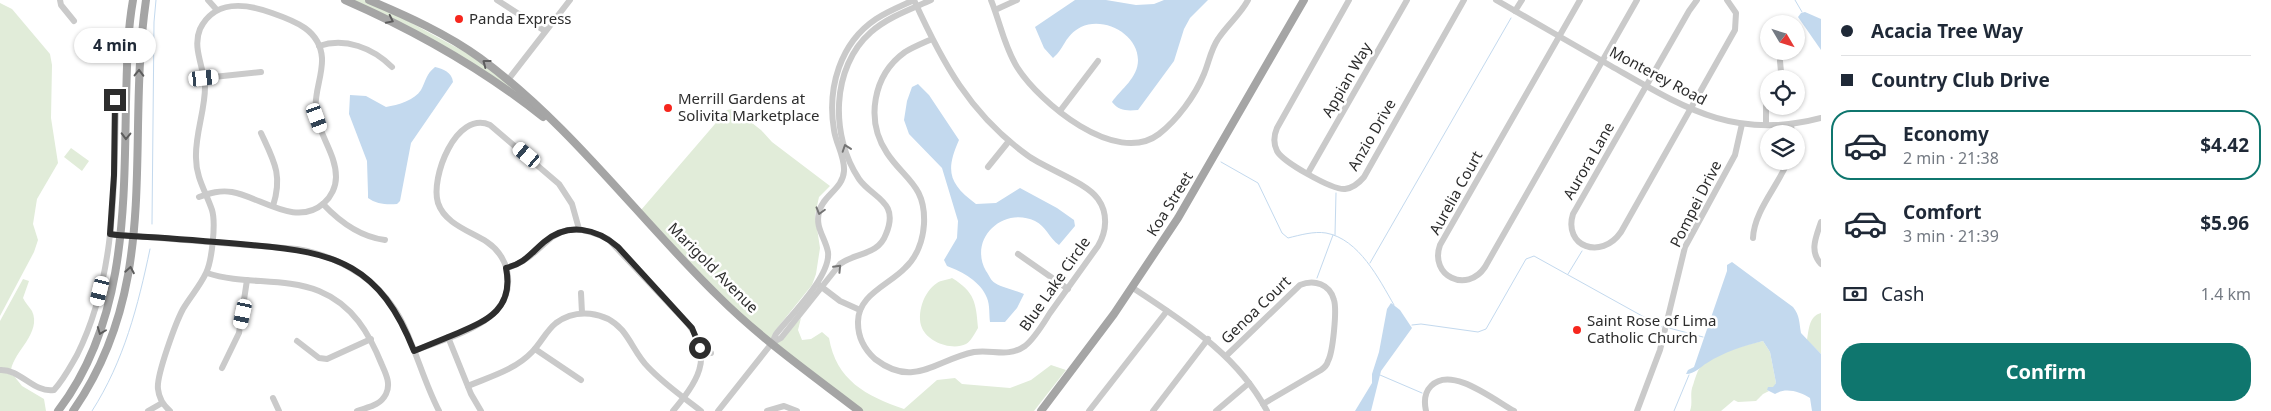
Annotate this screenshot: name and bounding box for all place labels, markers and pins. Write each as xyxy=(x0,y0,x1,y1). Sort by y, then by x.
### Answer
place label: Panda Express xyxy=(469,8,572,28)
marker: Panda Express xyxy=(453,13,465,25)
place label: Merrill Gardens at Solivita Marketplace xyxy=(678,88,820,125)
marker: Merrill Gardens at Solivita Marketplace xyxy=(662,102,674,114)
place label: Saint Rose of Lima Catholic Church xyxy=(1587,310,1716,347)
marker: Saint Rose of Lima Catholic Church xyxy=(1571,324,1583,336)

